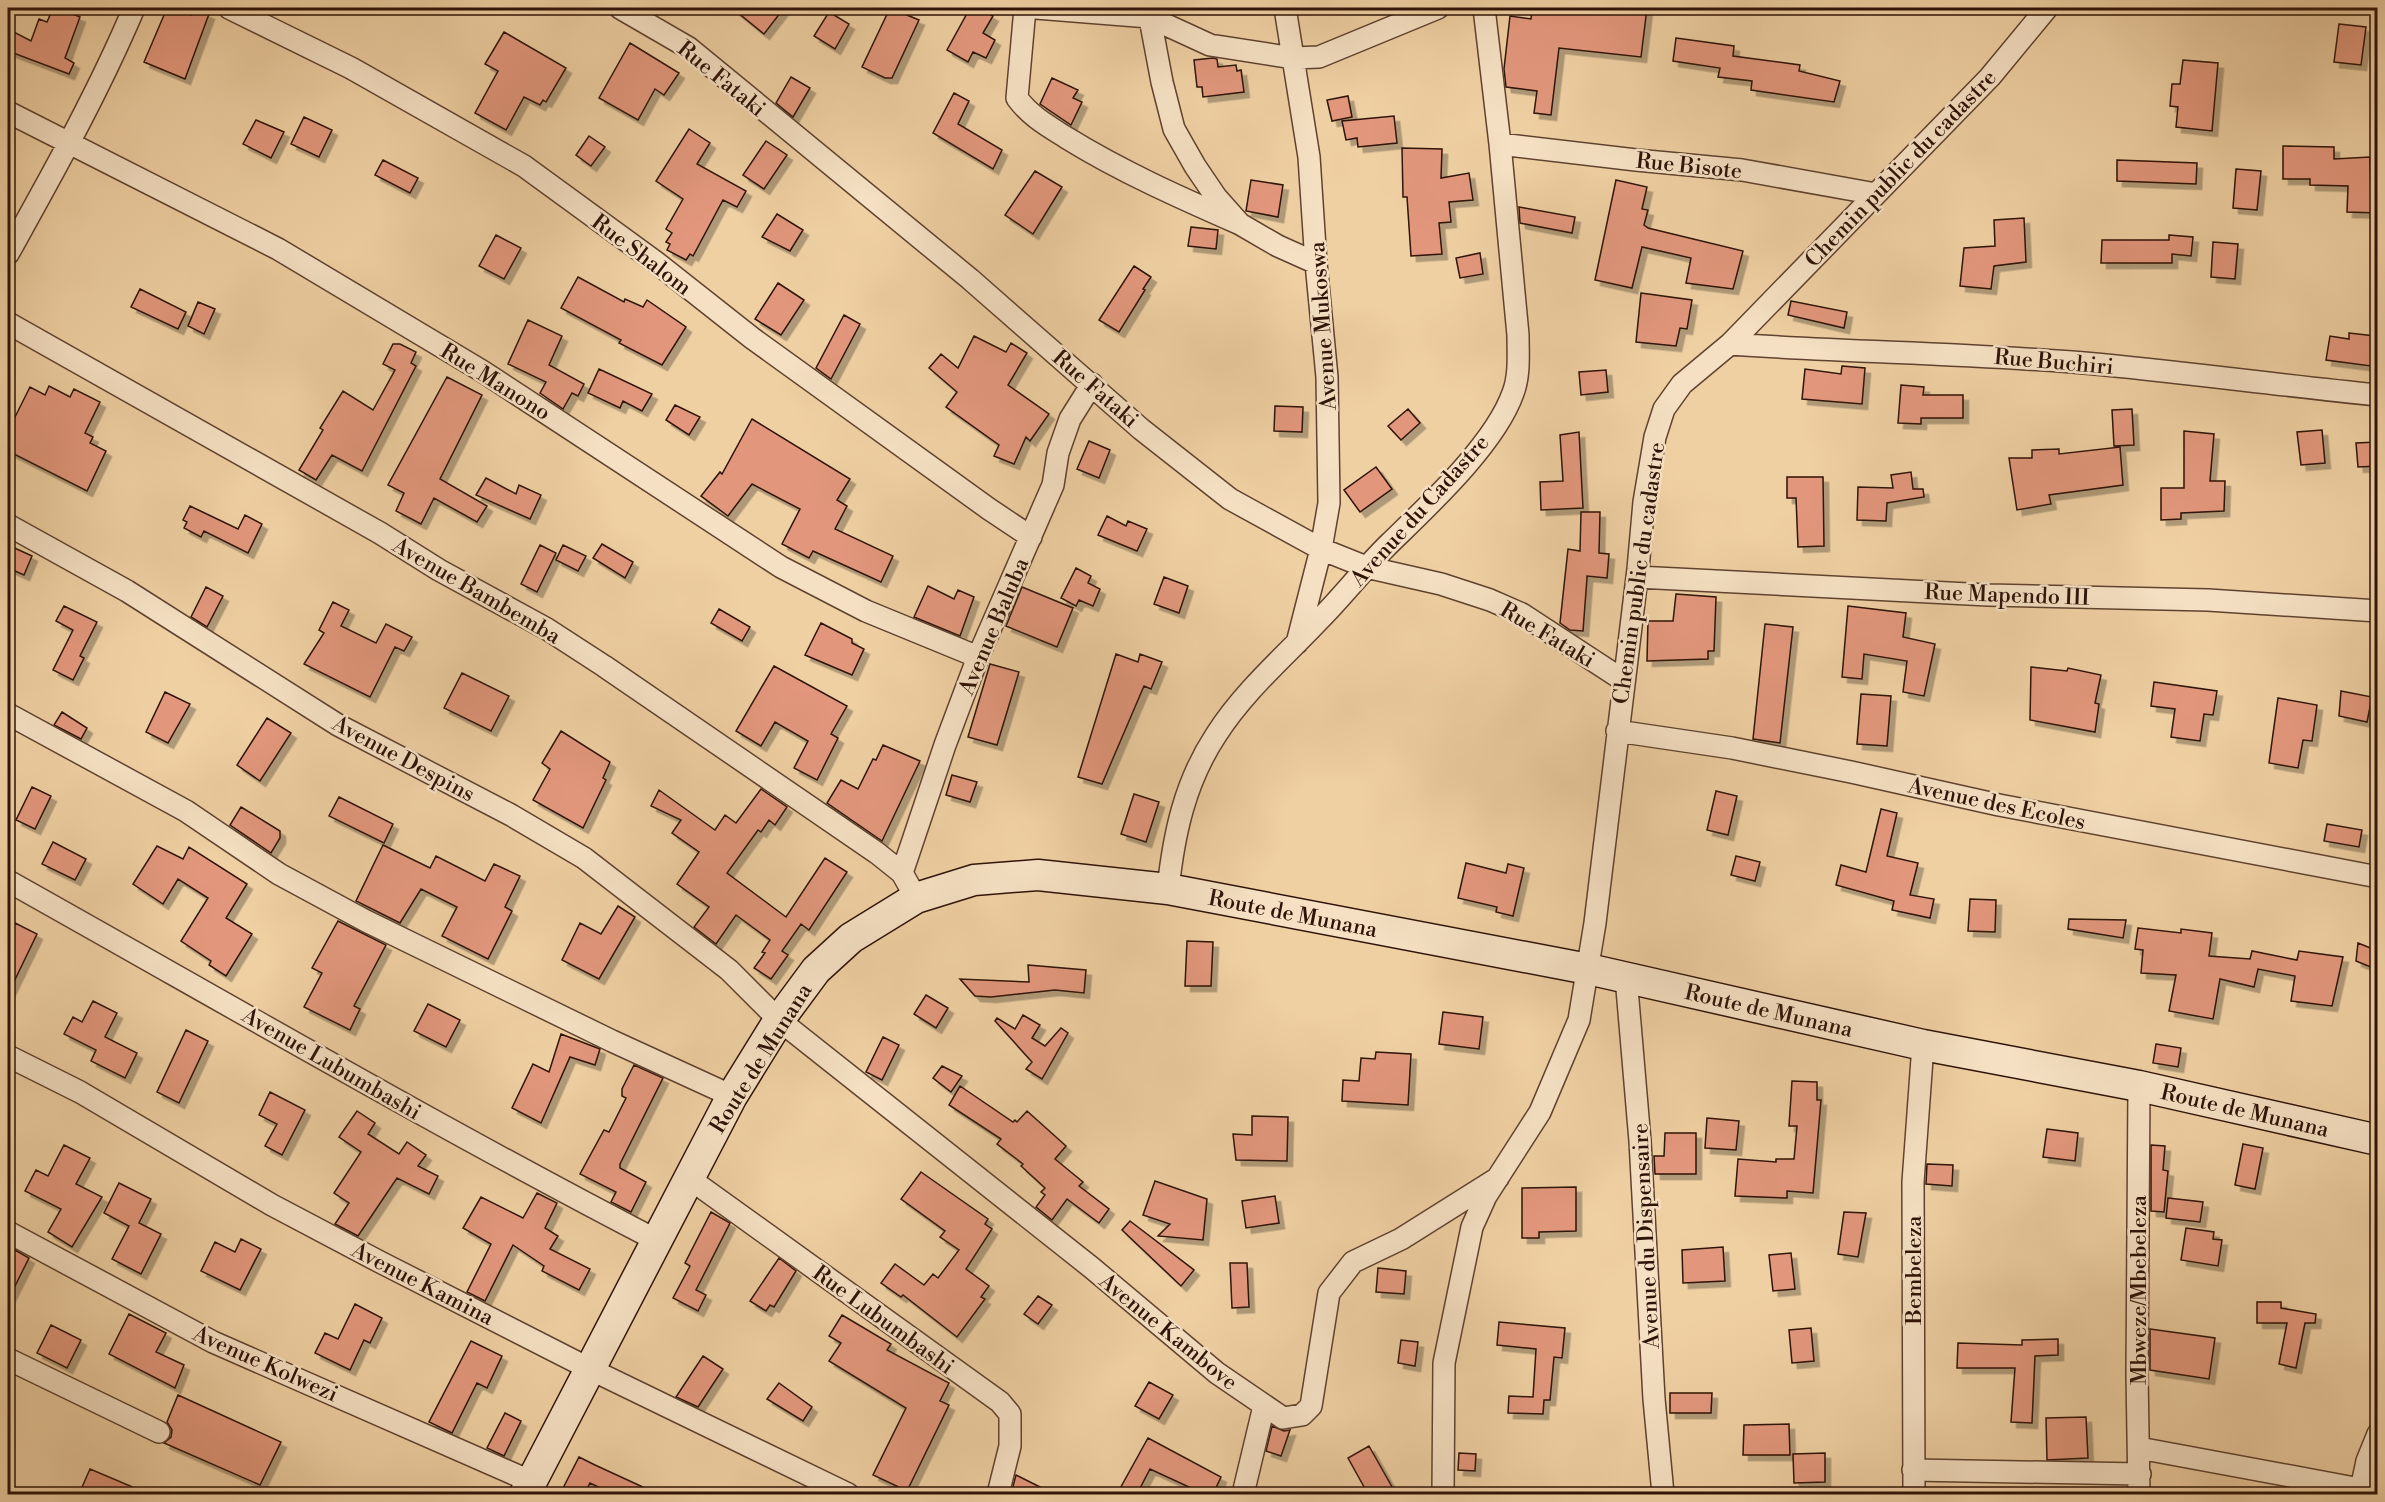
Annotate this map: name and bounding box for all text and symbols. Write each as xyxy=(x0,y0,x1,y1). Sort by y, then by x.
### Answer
street label: Rue Fataki xyxy=(672,35,771,123)
street label: Chemin public du cadastre xyxy=(1800,65,2003,273)
street label: Rue Bisote xyxy=(1634,147,1743,185)
street label: Rue Shalom xyxy=(586,209,697,302)
street label: Avenue Mukoswa xyxy=(1304,240,1343,412)
street label: Rue Manono xyxy=(435,338,555,427)
street label: Rue Fataki xyxy=(1046,344,1144,434)
street label: Rue Buchiri xyxy=(1993,344,2115,381)
street label: Avenue du Cadastre xyxy=(1344,430,1495,593)
street label: Chemin public du cadastre xyxy=(1608,441,1671,706)
street label: Avenue Bambemba xyxy=(387,532,566,651)
street label: Avenue Baluba xyxy=(953,553,1036,700)
street label: Rue Mapendo III xyxy=(1924,579,2091,612)
street label: Rue Fataki xyxy=(1495,597,1599,674)
street label: Avenue Despins xyxy=(326,710,479,808)
street label: Avenue des Ecoles xyxy=(1904,772,2088,836)
street label: Route de Munana xyxy=(1206,885,1380,944)
street label: Route de Munana xyxy=(704,978,819,1139)
street label: Route de Munana xyxy=(1682,979,1856,1044)
street label: Avenue Lubumbashi xyxy=(236,1002,426,1127)
street label: Route de Munana xyxy=(2158,1079,2332,1144)
street label: Avenue du Dispensaire xyxy=(1627,1122,1666,1350)
street label: Mbweze/Mbebeleza xyxy=(2126,1194,2153,1385)
street label: Bembeleza xyxy=(1901,1215,1928,1325)
street label: Avenue Kamina xyxy=(346,1236,499,1332)
street label: Rue Lubumbashi xyxy=(807,1260,959,1381)
street label: Avenue Kambove xyxy=(1093,1267,1243,1396)
street label: Avenue Kolwezi xyxy=(188,1320,342,1408)

